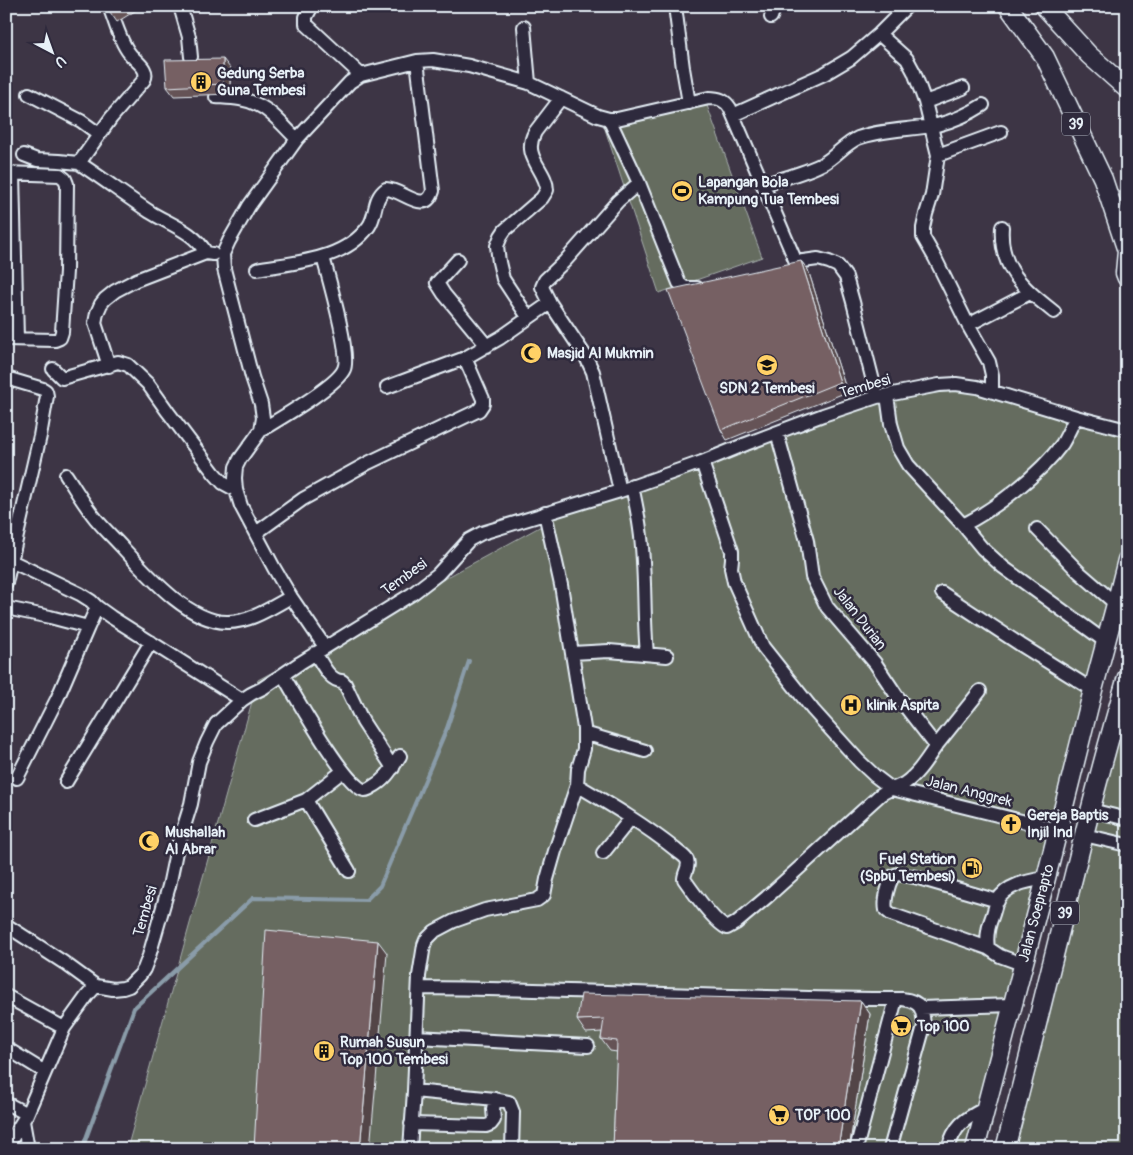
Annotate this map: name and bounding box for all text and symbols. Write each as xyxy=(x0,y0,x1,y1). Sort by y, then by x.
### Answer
north arrow xyxy=(28,28,78,78)
text: U xyxy=(51,52,69,71)
place label: Gedung Serba Guna Tembesi xyxy=(217,64,306,100)
building icon: Gedung Serba Guna Tembesi xyxy=(189,70,213,94)
road number: 39 xyxy=(1062,112,1090,136)
place label: Lapangan Bola Kampung Tua Tembesi xyxy=(698,173,839,209)
sports icon: Lapangan Bola Kampung Tua Tembesi xyxy=(670,179,694,203)
mosque icon: Masjid Al Mukmin xyxy=(519,341,543,365)
place label: Masjid Al Mukmin xyxy=(547,344,654,363)
school or university icon: SDN 2 Tembesi xyxy=(755,353,779,377)
street label: Tembesi xyxy=(837,370,893,403)
place label: SDN 2 Tembesi xyxy=(719,379,815,398)
street label: Tembesi xyxy=(378,554,431,600)
street label: Jalan Durian xyxy=(829,583,890,654)
hospital icon: klinik Aspita xyxy=(839,693,863,717)
place label: klinik Aspita xyxy=(866,696,939,715)
street label: Jalan Anggrek xyxy=(924,772,1015,812)
place label: Gereja Baptis Injil Ind xyxy=(1027,806,1109,842)
church icon: Gereja Baptis Injil Ind xyxy=(999,812,1023,836)
place label: Mushallah Al Abrar xyxy=(165,823,225,859)
mosque icon: Mushallah Al Abrar xyxy=(137,829,161,853)
place label: Fuel Station (Spbu Tembesi) xyxy=(860,850,956,886)
fuel station icon: Fuel Station (Spbu Tembesi) xyxy=(960,856,984,880)
street label: Jalan Soeprapto xyxy=(1014,862,1059,964)
street label: Tembesi xyxy=(129,883,162,939)
road number: 39 xyxy=(1051,901,1079,924)
supermarket icon: Top 100 xyxy=(889,1014,913,1038)
place label: Top 100 xyxy=(916,1017,970,1036)
place label: Rumah Susun Top 100 Tembesi xyxy=(339,1033,448,1069)
building icon: Rumah Susun Top 100 Tembesi xyxy=(312,1039,336,1063)
supermarket icon: TOP 100 xyxy=(767,1103,791,1127)
place label: TOP 100 xyxy=(794,1106,851,1125)

